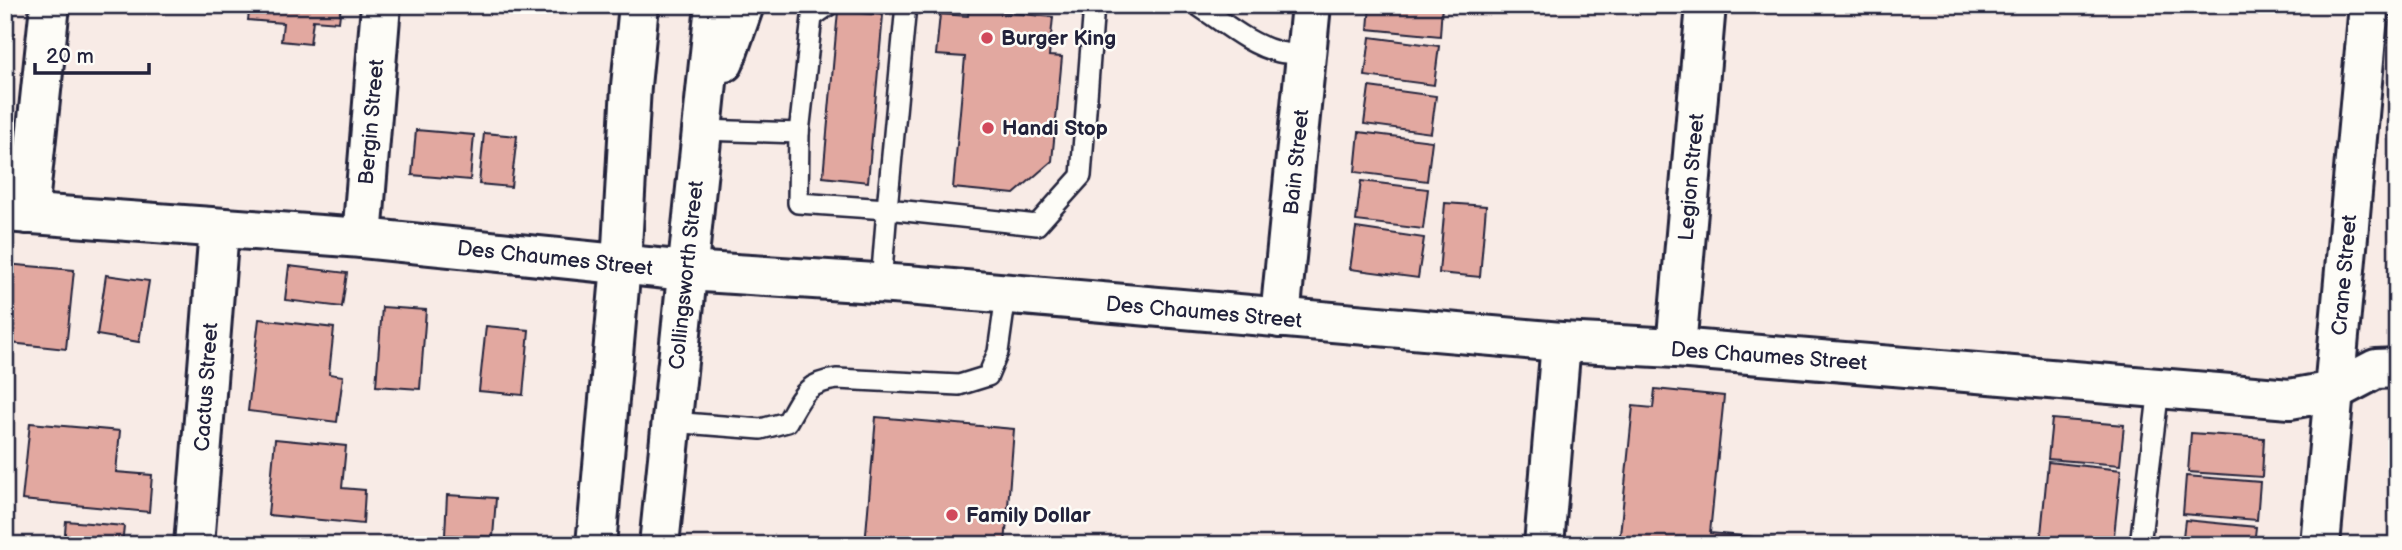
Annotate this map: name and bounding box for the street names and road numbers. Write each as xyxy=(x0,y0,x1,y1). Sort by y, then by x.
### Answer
street label: Bergin Street xyxy=(354,58,389,186)
street label: Bain Street xyxy=(1279,108,1315,216)
street label: Legion Street xyxy=(1673,112,1710,242)
street label: Collingsworth Street xyxy=(664,179,709,371)
street label: Crane Street xyxy=(2327,213,2362,337)
street label: Des Chaumes Street xyxy=(456,236,655,281)
street label: Des Chaumes Street xyxy=(1105,291,1304,334)
street label: Cactus Street xyxy=(190,321,224,452)
street label: Des Chaumes Street xyxy=(1670,337,1869,376)

